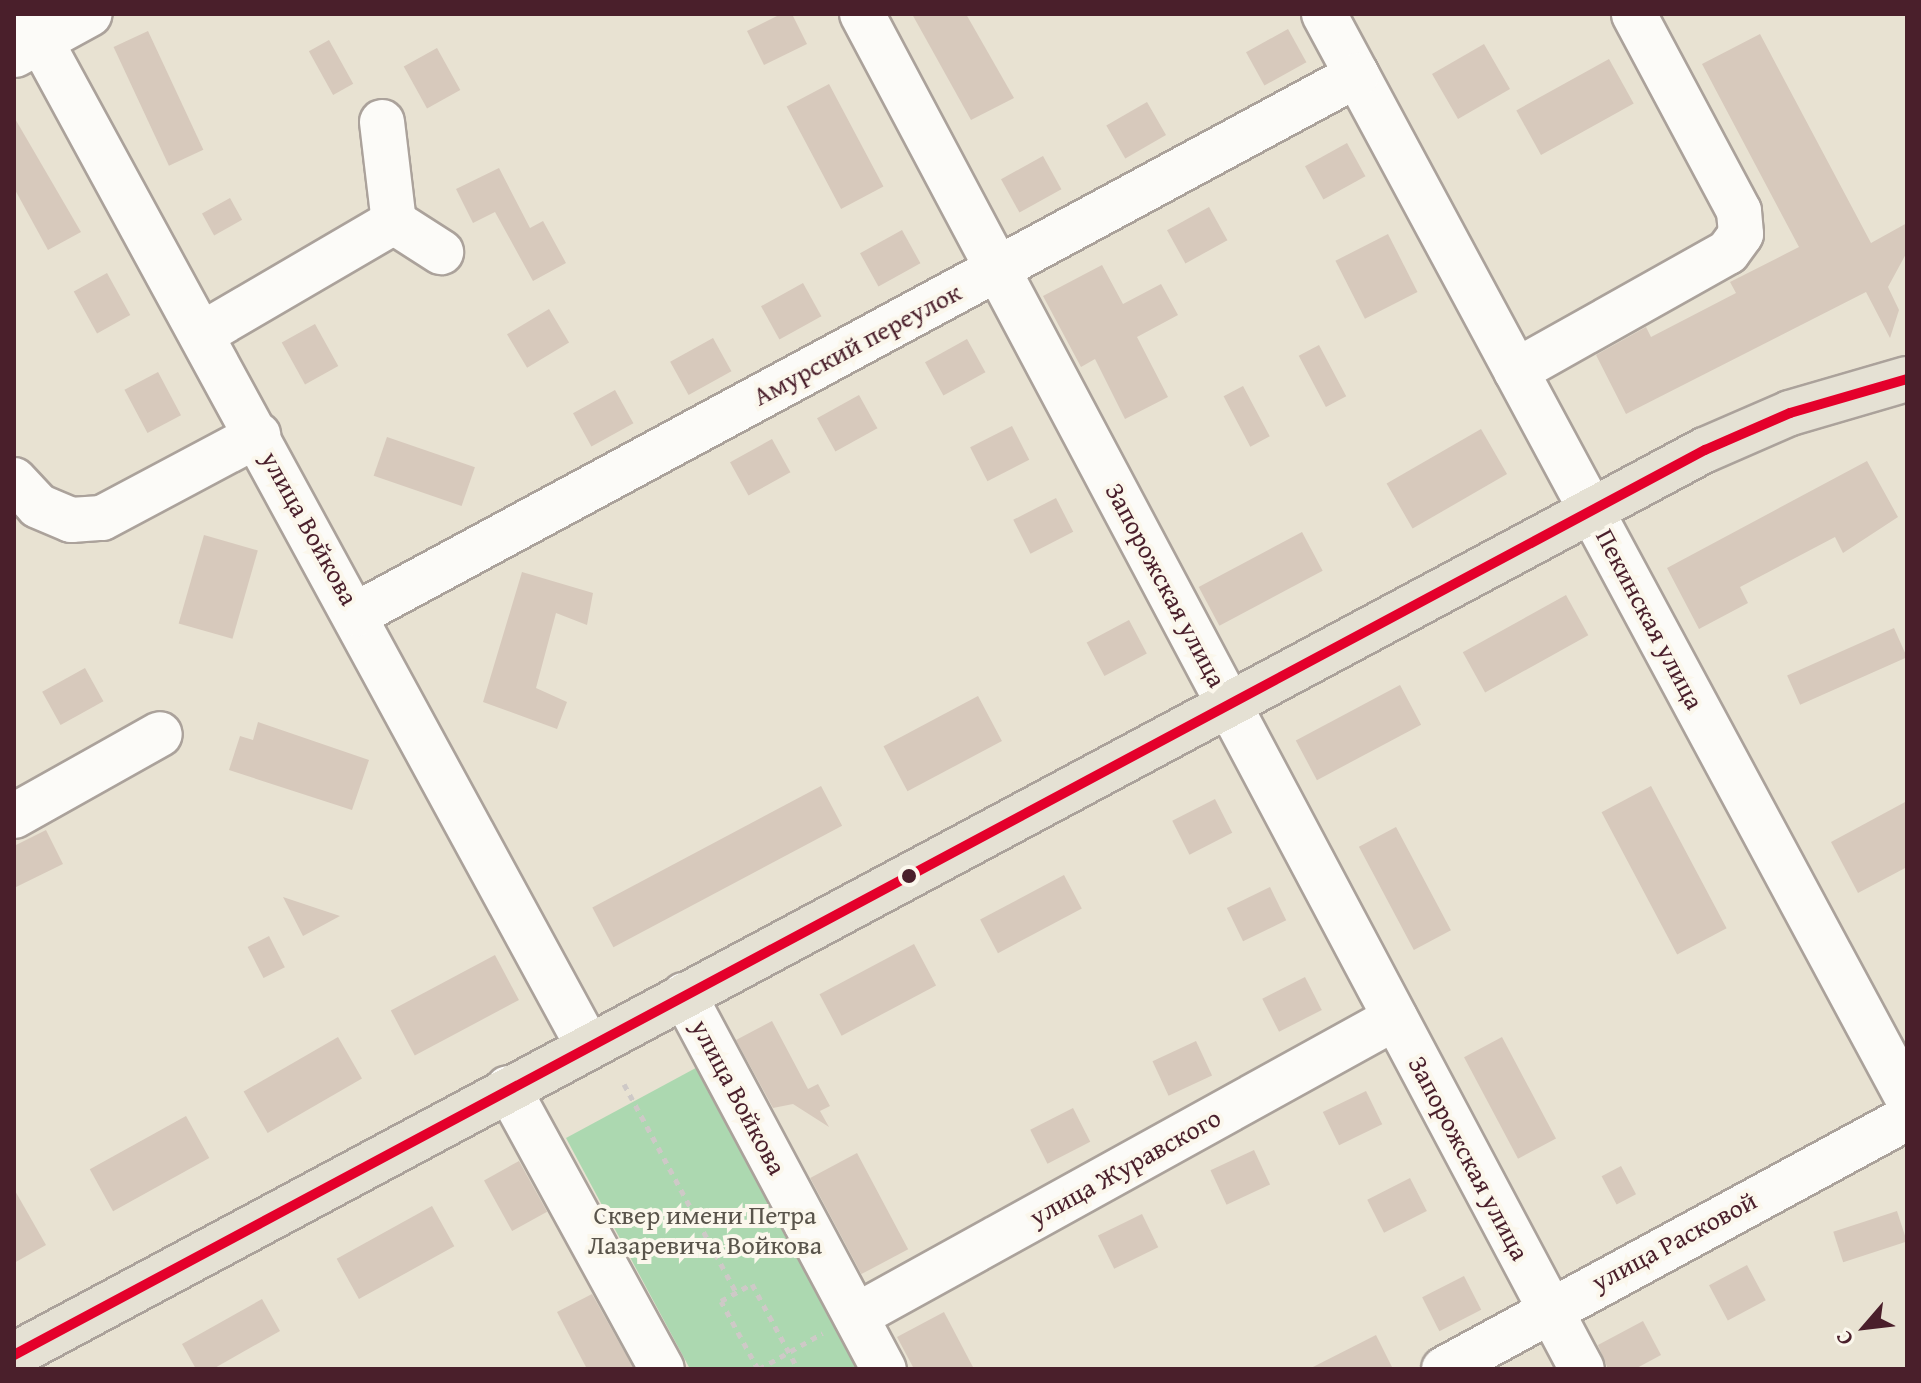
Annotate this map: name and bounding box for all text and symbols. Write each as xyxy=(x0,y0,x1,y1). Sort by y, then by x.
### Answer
street label: Амурский переулок xyxy=(748,276,966,412)
street label: улица Войкова xyxy=(255,446,365,610)
street label: Запорожская улица xyxy=(1099,478,1233,692)
street label: Пекинская улица xyxy=(1589,524,1711,714)
unlabelled marker xyxy=(901,868,917,884)
street label: улица Войкова xyxy=(685,1014,793,1180)
street label: Запорожская улица xyxy=(1402,1051,1536,1265)
street label: улица Журавского xyxy=(1024,1101,1226,1233)
street label: улица Расковой xyxy=(1586,1184,1762,1298)
park label: Сквер имени Петра Лазаревича Войкова xyxy=(588,1199,822,1260)
north arrow xyxy=(1825,1287,1905,1367)
text: С xyxy=(1827,1325,1861,1351)

